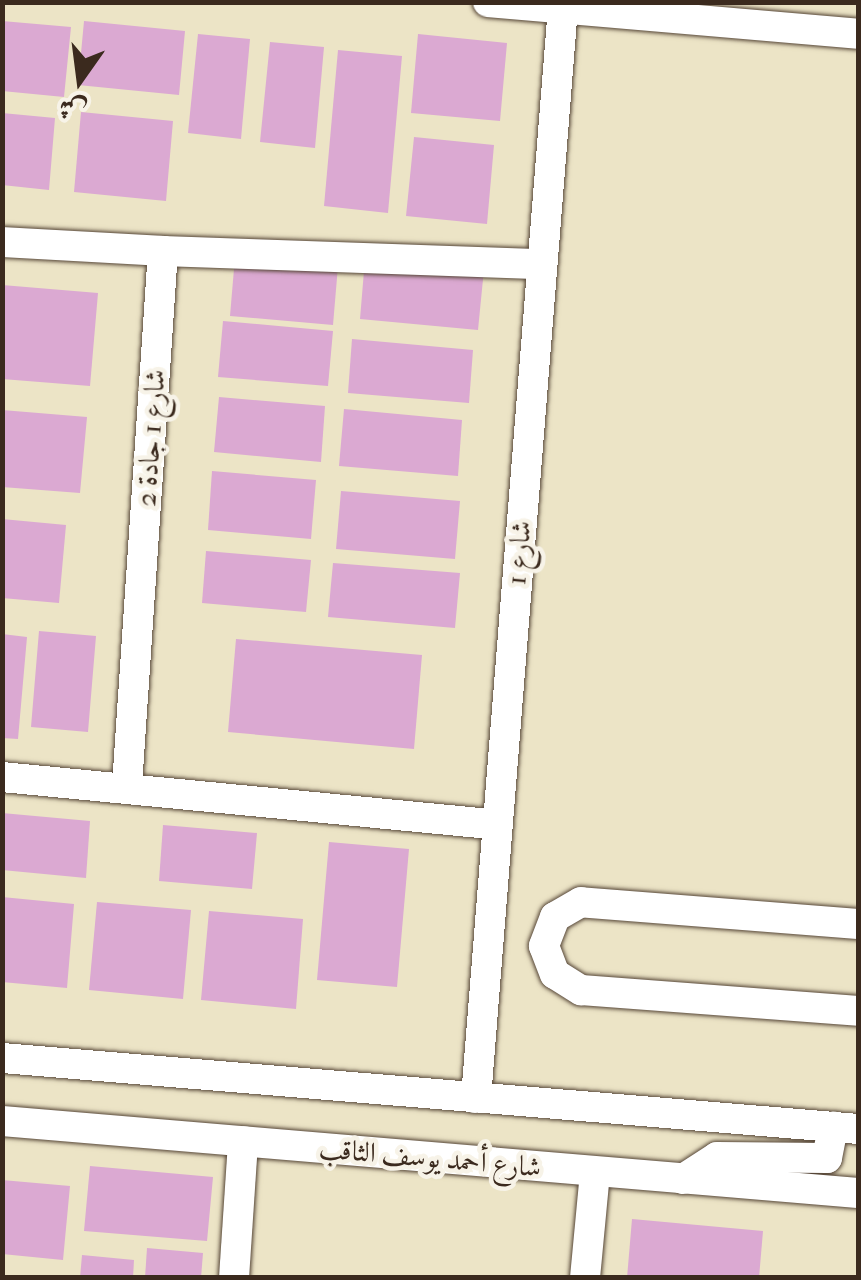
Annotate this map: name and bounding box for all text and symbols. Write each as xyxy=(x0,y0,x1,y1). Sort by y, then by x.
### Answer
north arrow xyxy=(30,30,130,130)
text: ش xyxy=(55,90,90,129)
street label: شارع 1 جادة 2 xyxy=(129,368,173,508)
street label: شارع 1 xyxy=(499,519,539,587)
street label: شارع أحمد يوسف الثاقب xyxy=(317,1132,543,1184)

